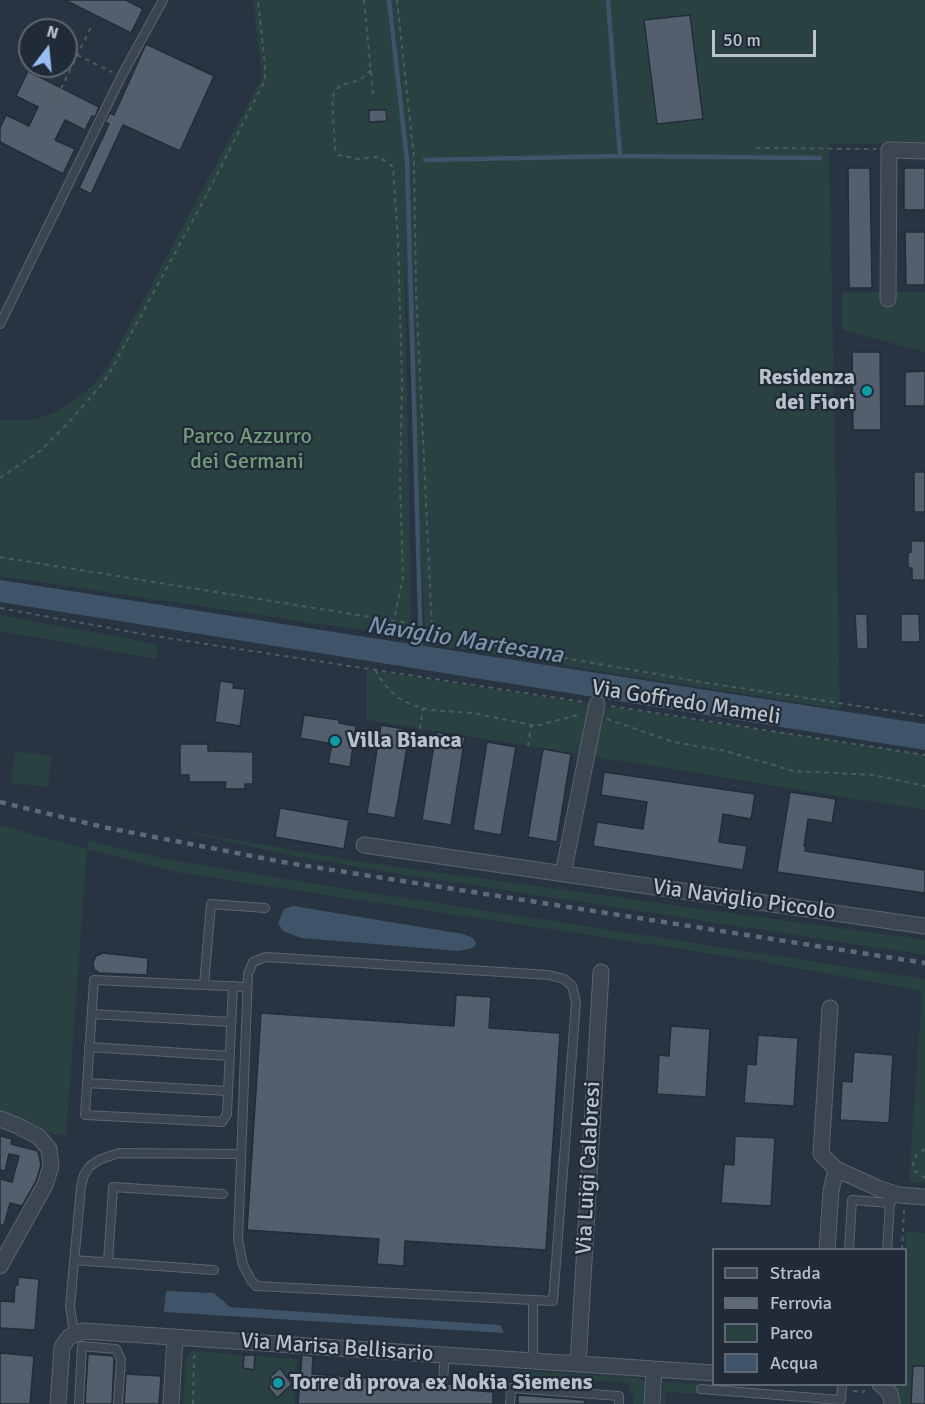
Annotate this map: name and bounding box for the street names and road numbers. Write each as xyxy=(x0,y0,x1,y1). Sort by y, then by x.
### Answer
street label: Via Goffredo Mameli xyxy=(590,675,782,731)
street label: Via Naviglio Piccolo xyxy=(651,874,837,926)
street label: Via Luigi Calabresi xyxy=(571,1081,607,1255)
street label: Via Marisa Bellisario xyxy=(240,1328,434,1368)

